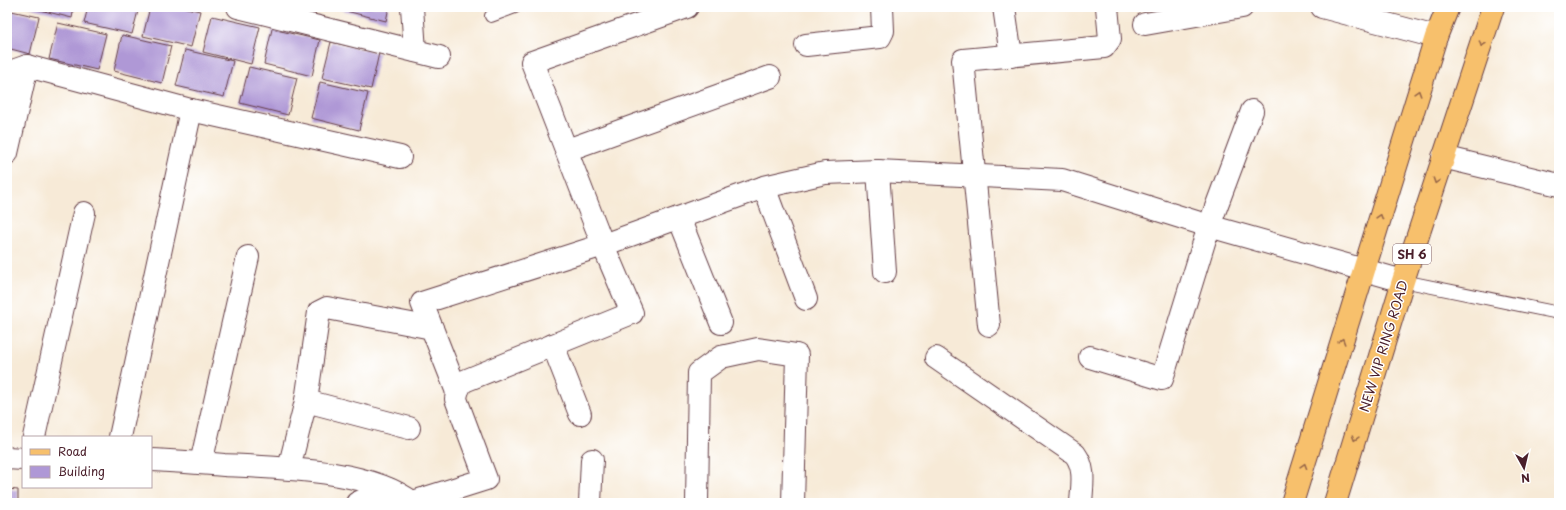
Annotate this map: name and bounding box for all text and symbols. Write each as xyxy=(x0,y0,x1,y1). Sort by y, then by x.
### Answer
one-way arrow xyxy=(1478,41,1486,48)
one-way arrow xyxy=(1413,90,1422,97)
one-way arrow xyxy=(1432,177,1441,184)
one-way arrow xyxy=(1375,214,1384,221)
road number: SH 6 xyxy=(1393,244,1431,264)
street label: NEW VIP RING ROAD xyxy=(1354,278,1412,414)
one-way arrow xyxy=(1337,338,1346,345)
one-way arrow xyxy=(1351,435,1360,442)
legend xyxy=(22,436,152,488)
text: Road xyxy=(58,442,87,460)
north arrow xyxy=(1504,448,1544,488)
text: Building xyxy=(58,462,105,480)
one-way arrow xyxy=(1299,462,1307,469)
text: N xyxy=(1520,469,1531,487)

